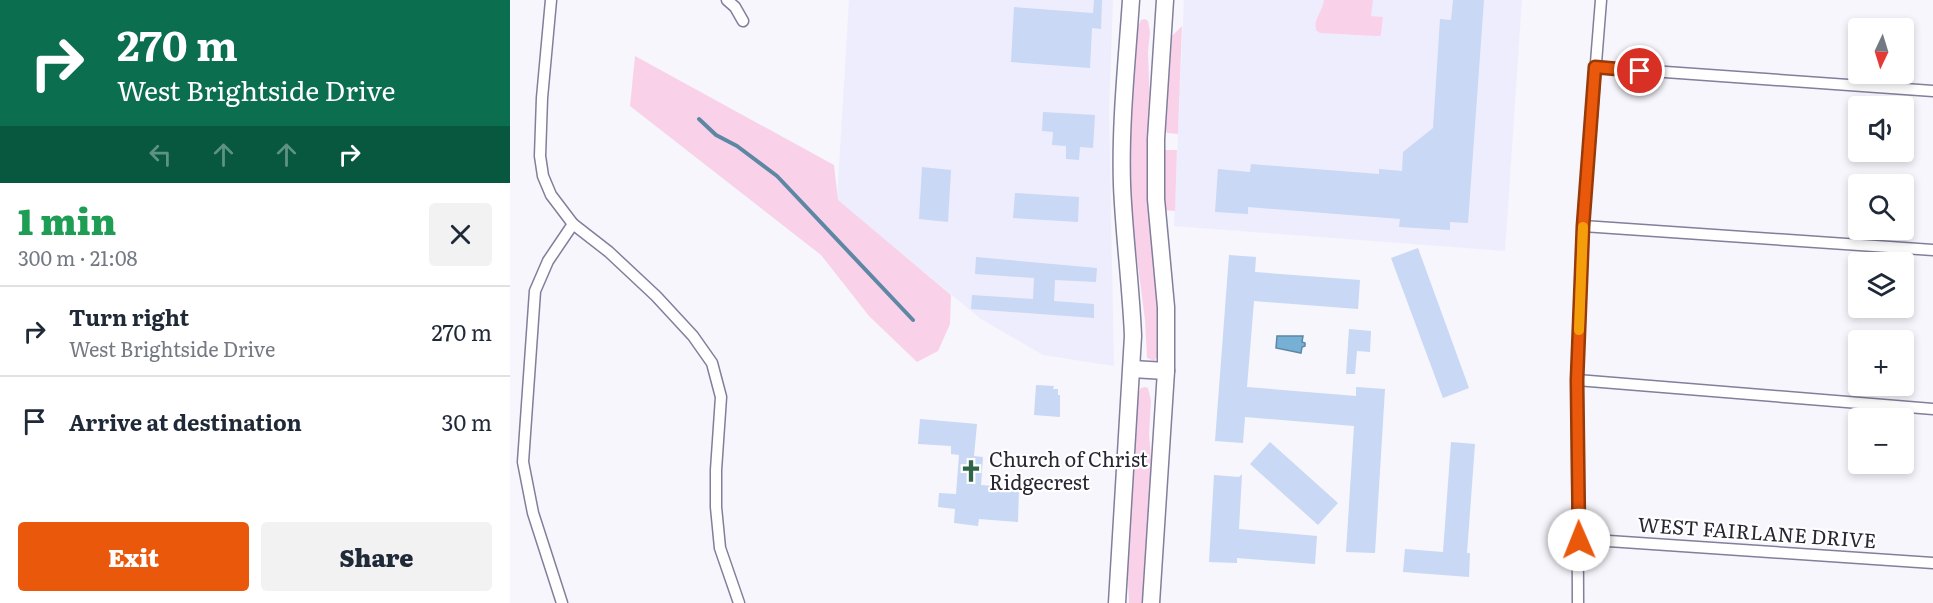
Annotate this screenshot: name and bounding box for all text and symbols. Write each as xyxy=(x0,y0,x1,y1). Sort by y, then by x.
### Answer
text: 270 m xyxy=(117,12,238,74)
north arrow xyxy=(1848,18,1914,84)
map controls xyxy=(1848,18,1914,474)
icon: right xyxy=(18,24,96,102)
pin xyxy=(1614,45,1665,96)
icon: arrive xyxy=(1623,54,1656,87)
text: West Brightside Drive xyxy=(117,69,395,109)
button: sound xyxy=(1848,96,1914,162)
icon: left xyxy=(144,138,177,171)
icon: ahead xyxy=(207,138,240,171)
icon: ahead xyxy=(270,138,303,171)
icon: right xyxy=(333,138,366,171)
button: search xyxy=(1848,174,1914,240)
text: 1 min xyxy=(18,193,116,246)
button: close xyxy=(429,203,492,266)
text: 300 m · 21:08 xyxy=(18,242,138,272)
button: layers xyxy=(1848,252,1914,318)
text: Turn right xyxy=(69,300,189,333)
icon: right xyxy=(18,315,51,348)
text: 270 m xyxy=(431,315,492,348)
button: + xyxy=(1848,330,1914,396)
text: West Brightside Drive xyxy=(69,333,275,363)
icon: arrive xyxy=(18,405,51,438)
text: Arrive at destination xyxy=(69,405,302,438)
text: 30 m xyxy=(442,405,492,438)
button: − xyxy=(1848,408,1914,474)
place label: Church of Christ Ridgecrest xyxy=(989,443,1148,496)
church icon: Church of Christ Ridgecrest xyxy=(958,458,984,484)
position arrow xyxy=(1547,508,1611,572)
street label: WEST FAIRLANE DRIVE xyxy=(1637,508,1877,554)
button: Exit xyxy=(18,522,249,591)
button: Share xyxy=(261,522,492,591)

